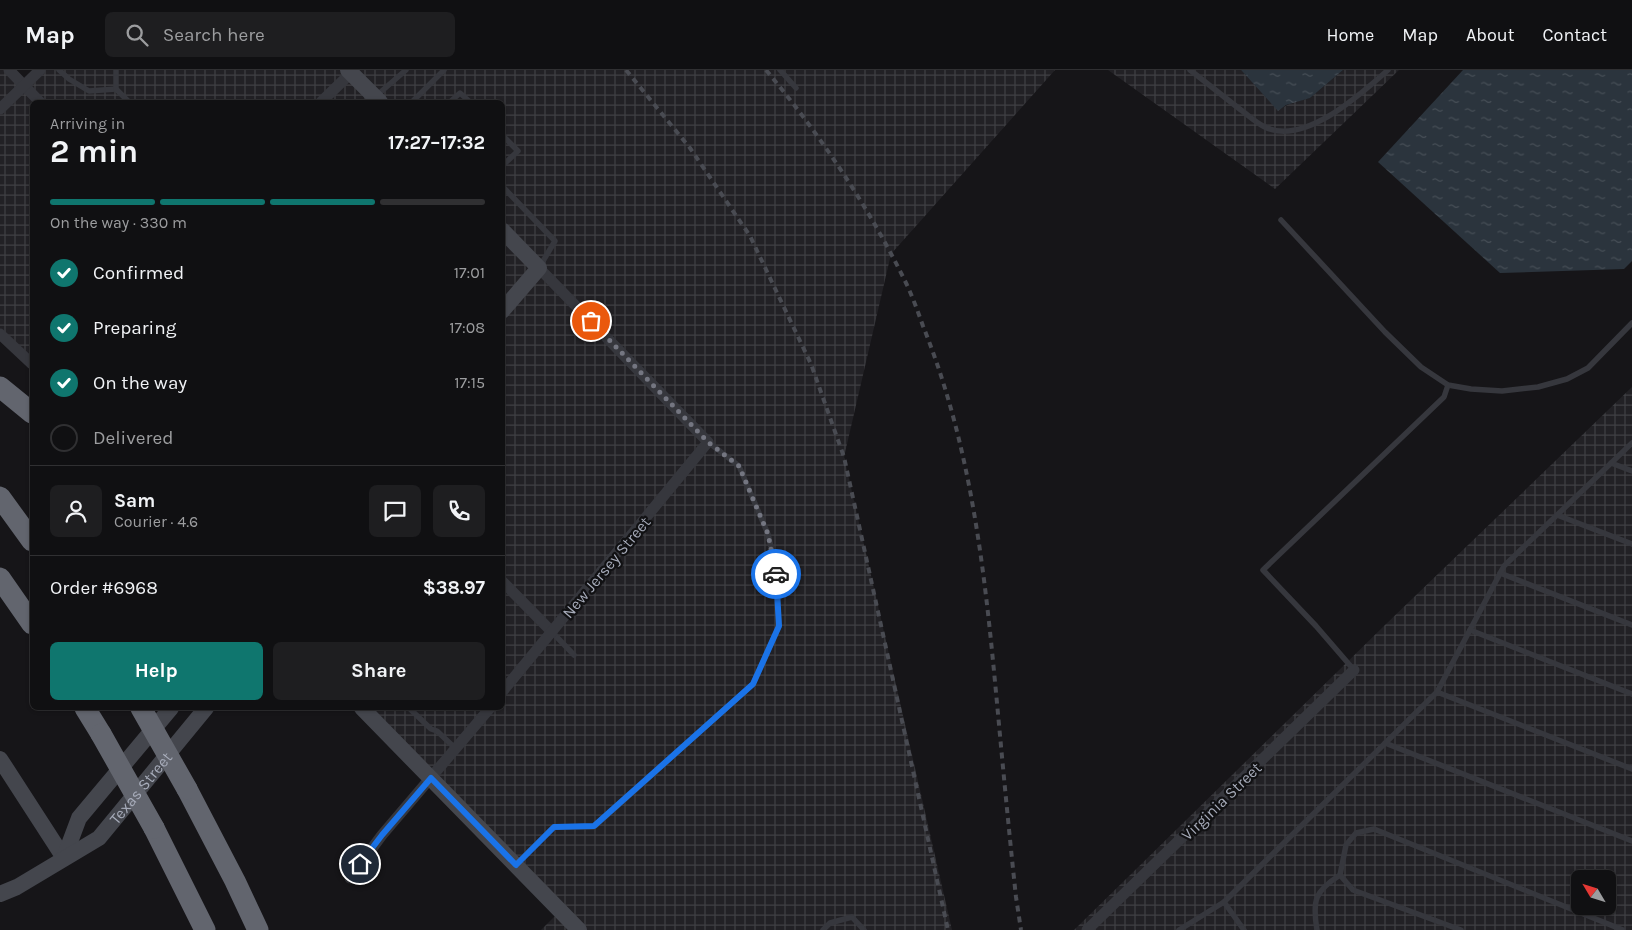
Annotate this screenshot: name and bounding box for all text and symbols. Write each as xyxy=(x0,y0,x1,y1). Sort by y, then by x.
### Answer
search box xyxy=(105,12,455,57)
text: Map xyxy=(25,21,75,49)
icon: search xyxy=(123,21,151,49)
text: Search here xyxy=(163,24,265,46)
text: Home xyxy=(1326,24,1374,46)
text: Map xyxy=(1402,24,1438,46)
text: About xyxy=(1466,24,1515,46)
text: Contact xyxy=(1543,24,1607,46)
text: Arriving in xyxy=(50,114,125,133)
text: 17:27–17:32 xyxy=(388,132,485,154)
text: 2 min xyxy=(50,133,138,170)
text: On the way · 330 m xyxy=(50,213,187,232)
icon: check xyxy=(50,259,78,287)
text: Confirmed xyxy=(93,262,184,284)
text: 17:01 xyxy=(454,263,485,282)
pin xyxy=(570,300,612,342)
icon: bag xyxy=(577,307,605,335)
icon: check xyxy=(50,314,78,342)
text: Preparing xyxy=(93,317,176,339)
text: 17:08 xyxy=(449,318,485,337)
icon: check xyxy=(50,369,78,397)
text: On the way xyxy=(93,372,187,394)
text: 17:15 xyxy=(454,373,485,392)
text: Delivered xyxy=(93,427,173,449)
button: person xyxy=(50,485,102,537)
button: chat xyxy=(369,485,421,537)
button: phone xyxy=(433,485,485,537)
text: Sam xyxy=(114,490,155,512)
text: Courier · 4.6 xyxy=(114,512,198,531)
street label: New Jersey Street xyxy=(558,513,654,622)
courier xyxy=(751,549,801,599)
icon: car xyxy=(762,560,790,588)
text: Order #6968 xyxy=(50,577,158,599)
text: $38.97 xyxy=(423,577,485,599)
button: Help xyxy=(50,642,263,700)
button: Share xyxy=(273,642,485,700)
street label: Texas Street xyxy=(105,748,176,828)
street label: Virginia Street xyxy=(1177,758,1265,844)
pin xyxy=(339,843,381,885)
icon: home xyxy=(346,850,374,878)
north arrow xyxy=(1571,870,1616,915)
map controls xyxy=(1571,870,1616,915)

